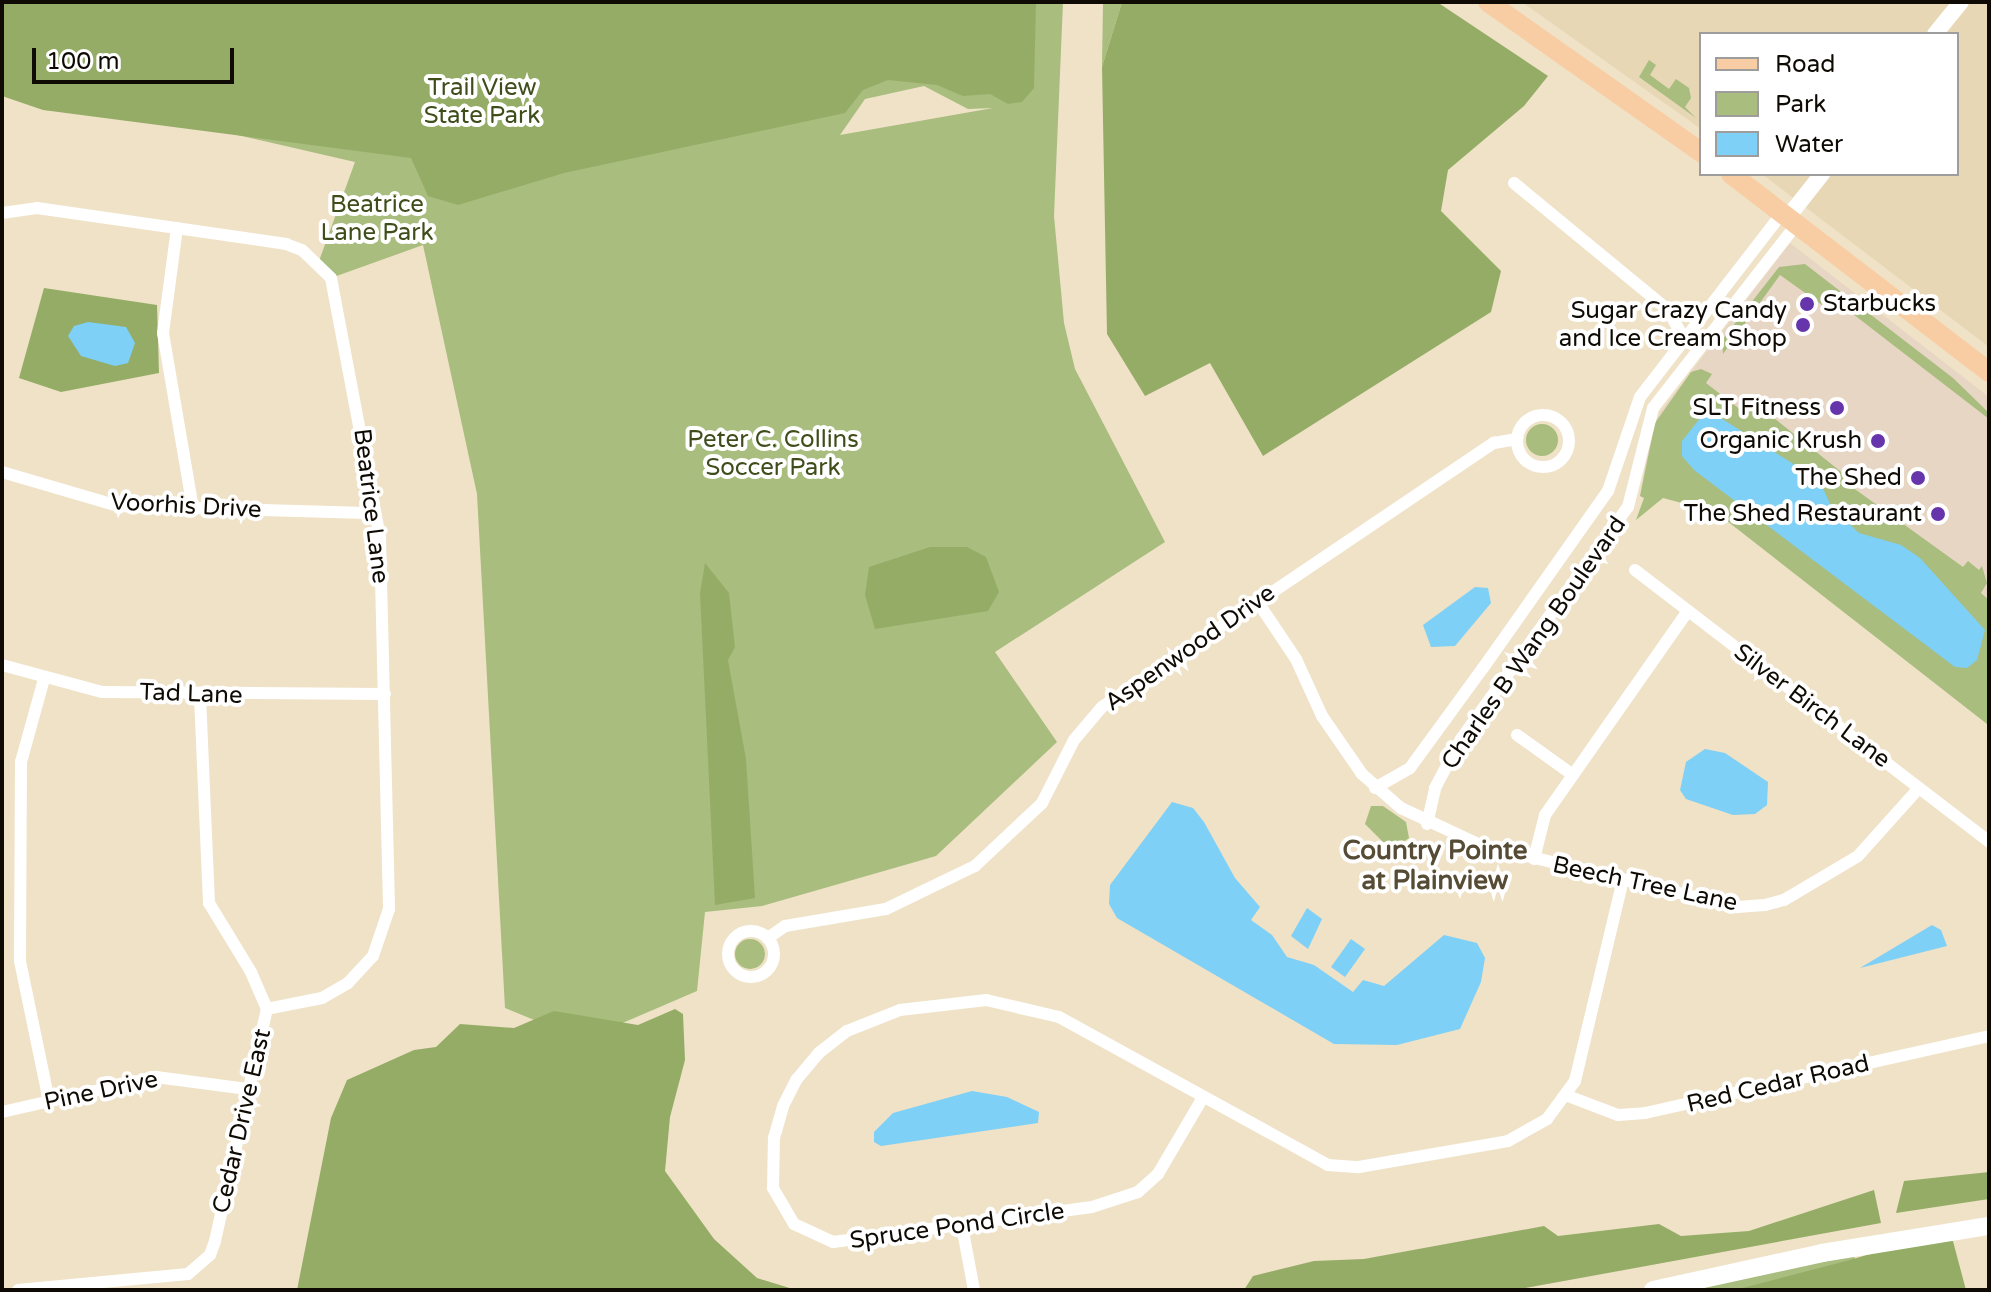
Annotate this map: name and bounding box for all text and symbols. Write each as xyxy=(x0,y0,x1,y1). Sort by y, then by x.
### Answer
scale bar xyxy=(36,32,238,82)
legend xyxy=(1699,32,1959,176)
text: 100 m xyxy=(46,47,120,76)
text: Road xyxy=(1775,50,1835,79)
park label: Trail View State Park xyxy=(424,74,540,130)
text: Park xyxy=(1775,90,1826,119)
text: Water xyxy=(1775,130,1843,159)
park label: Beatrice Lane Park xyxy=(320,191,434,247)
place label: Starbucks xyxy=(1823,290,1936,318)
marker: Starbucks xyxy=(1798,295,1816,313)
place label: Sugar Crazy Candy and Ice Cream Shop xyxy=(1559,297,1787,353)
marker: Sugar Crazy Candy and Ice Cream Shop xyxy=(1794,316,1812,334)
place label: SLT Fitness xyxy=(1693,394,1821,422)
marker: SLT Fitness xyxy=(1828,399,1846,417)
park label: Peter C. Collins Soccer Park xyxy=(687,426,859,482)
street label: Beatrice Lane xyxy=(347,427,395,585)
place label: Organic Krush xyxy=(1700,427,1862,455)
marker: Organic Krush xyxy=(1869,432,1887,450)
place label: The Shed xyxy=(1795,464,1902,492)
marker: The Shed xyxy=(1909,469,1927,487)
street label: Voorhis Drive xyxy=(110,488,262,524)
place label: The Shed Restaurant xyxy=(1683,500,1922,528)
marker: The Shed Restaurant xyxy=(1929,505,1947,523)
street label: Charles B Wang Boulevard xyxy=(1436,511,1632,775)
street label: Aspenwood Drive xyxy=(1099,579,1281,717)
street label: Silver Birch Lane xyxy=(1728,638,1896,774)
street label: Tad Lane xyxy=(139,678,243,710)
district label: Country Pointe at Plainview xyxy=(1343,835,1527,896)
street label: Beech Tree Lane xyxy=(1550,850,1740,918)
street label: Cedar Drive East xyxy=(207,1026,277,1216)
street label: Red Cedar Road xyxy=(1684,1049,1872,1119)
street label: Pine Drive xyxy=(42,1065,160,1117)
street label: Spruce Pond Circle xyxy=(848,1197,1066,1255)

